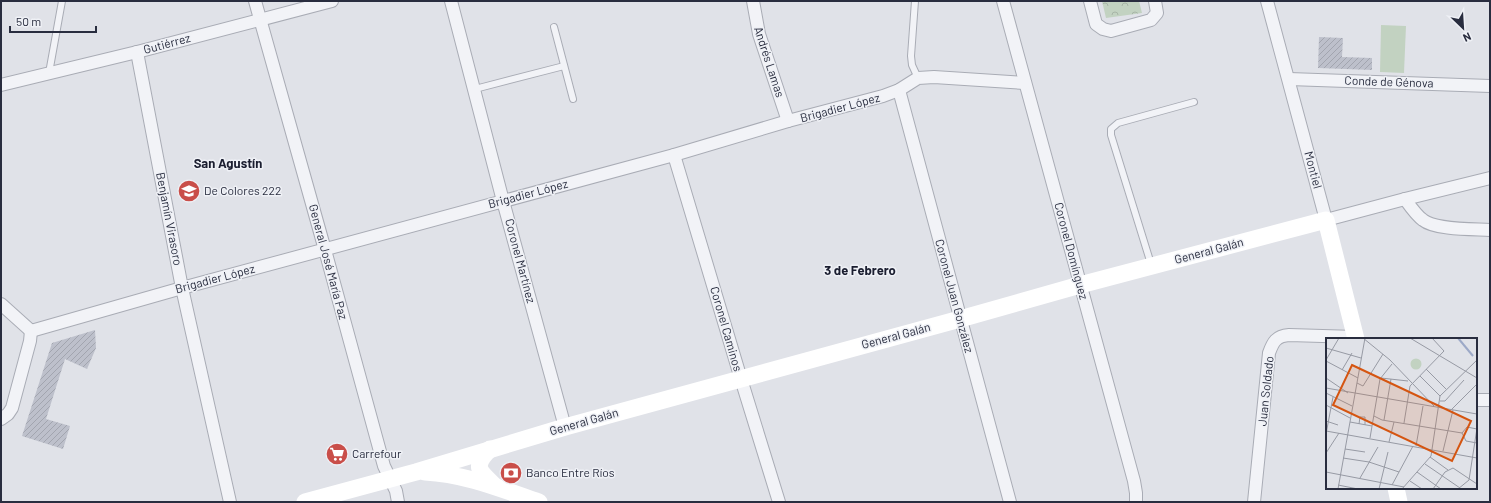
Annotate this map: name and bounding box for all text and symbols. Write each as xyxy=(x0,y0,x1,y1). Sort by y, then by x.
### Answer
scale bar xyxy=(10,8,96,34)
north arrow xyxy=(1443,8,1483,48)
text: 50 m xyxy=(16,14,41,28)
street label: Andrés Lamas xyxy=(752,24,788,99)
street label: Gutiérrez xyxy=(142,30,192,56)
text: N xyxy=(1461,30,1474,45)
street label: Conde de Génova xyxy=(1344,72,1434,90)
street label: Brigadier López xyxy=(798,90,881,124)
street label: Montiel xyxy=(1302,149,1326,190)
district label: San Agustín xyxy=(194,155,262,171)
street label: Benjamín Virasoro xyxy=(154,171,186,267)
street label: Brigadier López xyxy=(486,176,569,210)
school or university icon: De Colores 222 xyxy=(176,178,202,204)
place label: De Colores 222 xyxy=(204,183,281,197)
street label: Coronel Domínguez xyxy=(1052,201,1092,301)
street label: General José María Paz xyxy=(307,203,351,321)
street label: Coronel Martínez xyxy=(503,217,539,305)
street label: General Galán xyxy=(1173,234,1245,266)
street label: Coronel Juan González xyxy=(933,237,977,354)
street label: Brigadier López xyxy=(173,261,256,295)
district label: 3 de Febrero xyxy=(824,262,896,278)
street label: Coronel Caminos xyxy=(708,285,746,373)
street label: General Galán xyxy=(860,319,932,351)
inset map xyxy=(1326,338,1477,489)
street label: Juan Soldado xyxy=(1254,355,1276,427)
street label: General Galán xyxy=(548,405,620,438)
supermarket icon: Carrefour xyxy=(324,441,350,467)
place label: Carrefour xyxy=(352,446,402,460)
bank icon: Banco Entre Ríos xyxy=(498,460,524,486)
place label: Banco Entre Ríos xyxy=(526,465,615,479)

